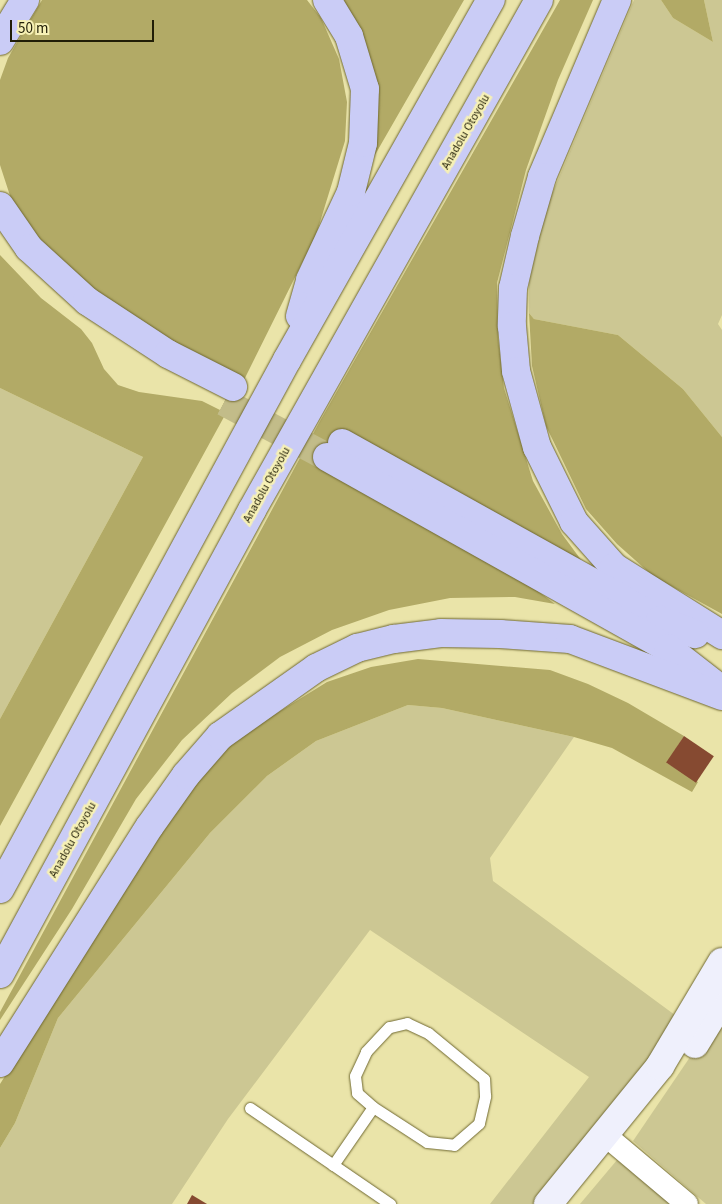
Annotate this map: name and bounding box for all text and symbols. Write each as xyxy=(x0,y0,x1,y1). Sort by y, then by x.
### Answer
scale bar xyxy=(12,10,156,42)
text: 50 m xyxy=(18,18,48,39)
street label: Anadolu Otoyolu xyxy=(439,92,493,172)
street label: Anadolu Otoyolu xyxy=(240,445,294,525)
street label: Anadolu Otoyolu xyxy=(46,800,100,880)

